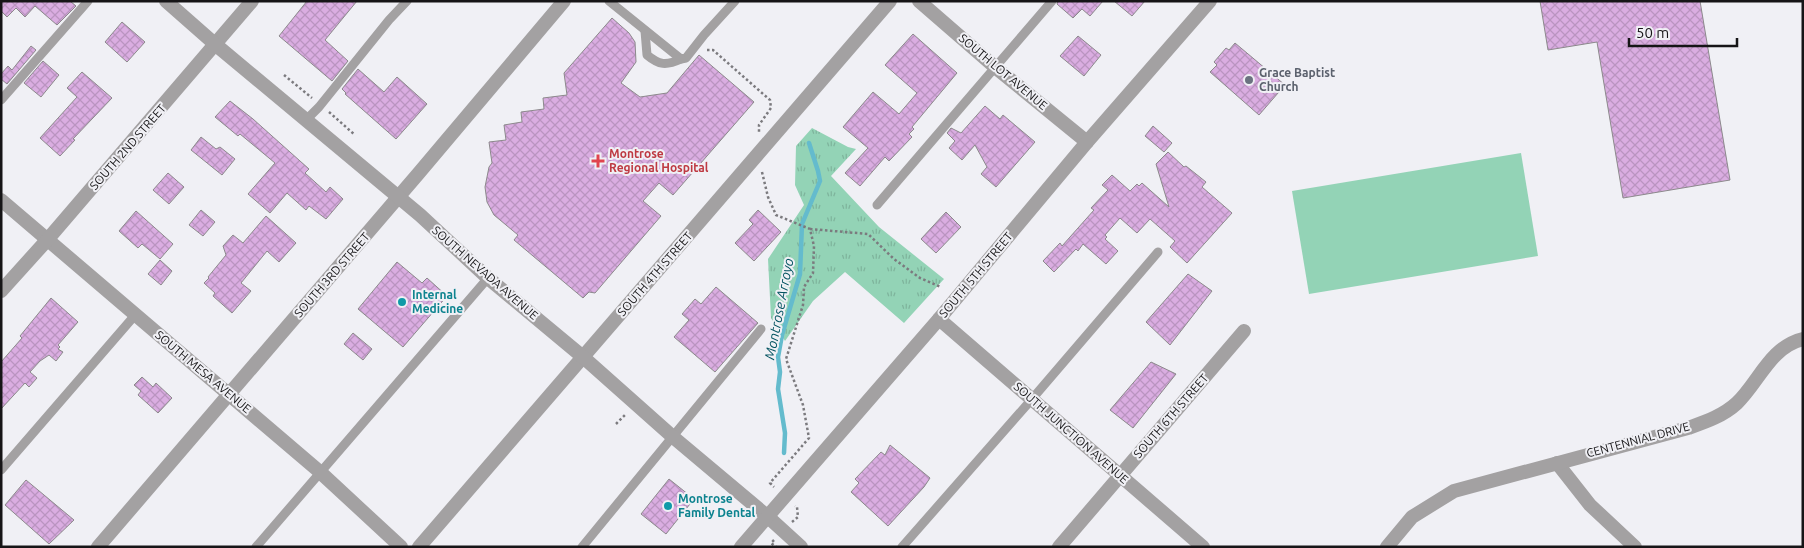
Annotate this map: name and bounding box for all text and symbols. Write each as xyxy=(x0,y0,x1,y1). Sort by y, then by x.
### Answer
scale bar xyxy=(1629,15,1736,47)
text: 50 m xyxy=(1636,24,1669,41)
street label: SOUTH LOT AVENUE xyxy=(957,31,1050,112)
place label: Grace Baptist Church xyxy=(1259,66,1335,93)
marker: Grace Baptist Church xyxy=(1243,74,1255,86)
street label: SOUTH 2ND STREET xyxy=(87,101,168,192)
place label: Montrose Regional Hospital xyxy=(609,147,709,174)
marker: Montrose Regional Hospital xyxy=(591,154,605,168)
street label: SOUTH NEVADA AVENUE xyxy=(430,223,541,322)
street label: SOUTH 4TH STREET xyxy=(615,229,695,318)
street label: SOUTH 5TH STREET xyxy=(936,229,1015,320)
street label: SOUTH 3RD STREET xyxy=(291,230,372,320)
water label: Montrose Arroyo xyxy=(761,256,797,361)
place label: Internal Medicine xyxy=(412,288,463,315)
marker: Internal Medicine xyxy=(396,296,408,308)
street label: SOUTH MESA AVENUE xyxy=(153,328,254,416)
street label: SOUTH 6TH STREET xyxy=(1131,371,1211,460)
street label: SOUTH JUNCTION AVENUE xyxy=(1012,379,1131,486)
street label: CENTENNIAL DRIVE xyxy=(1585,419,1691,460)
place label: Montrose Family Dental xyxy=(678,492,756,519)
marker: Montrose Family Dental xyxy=(662,500,674,512)

